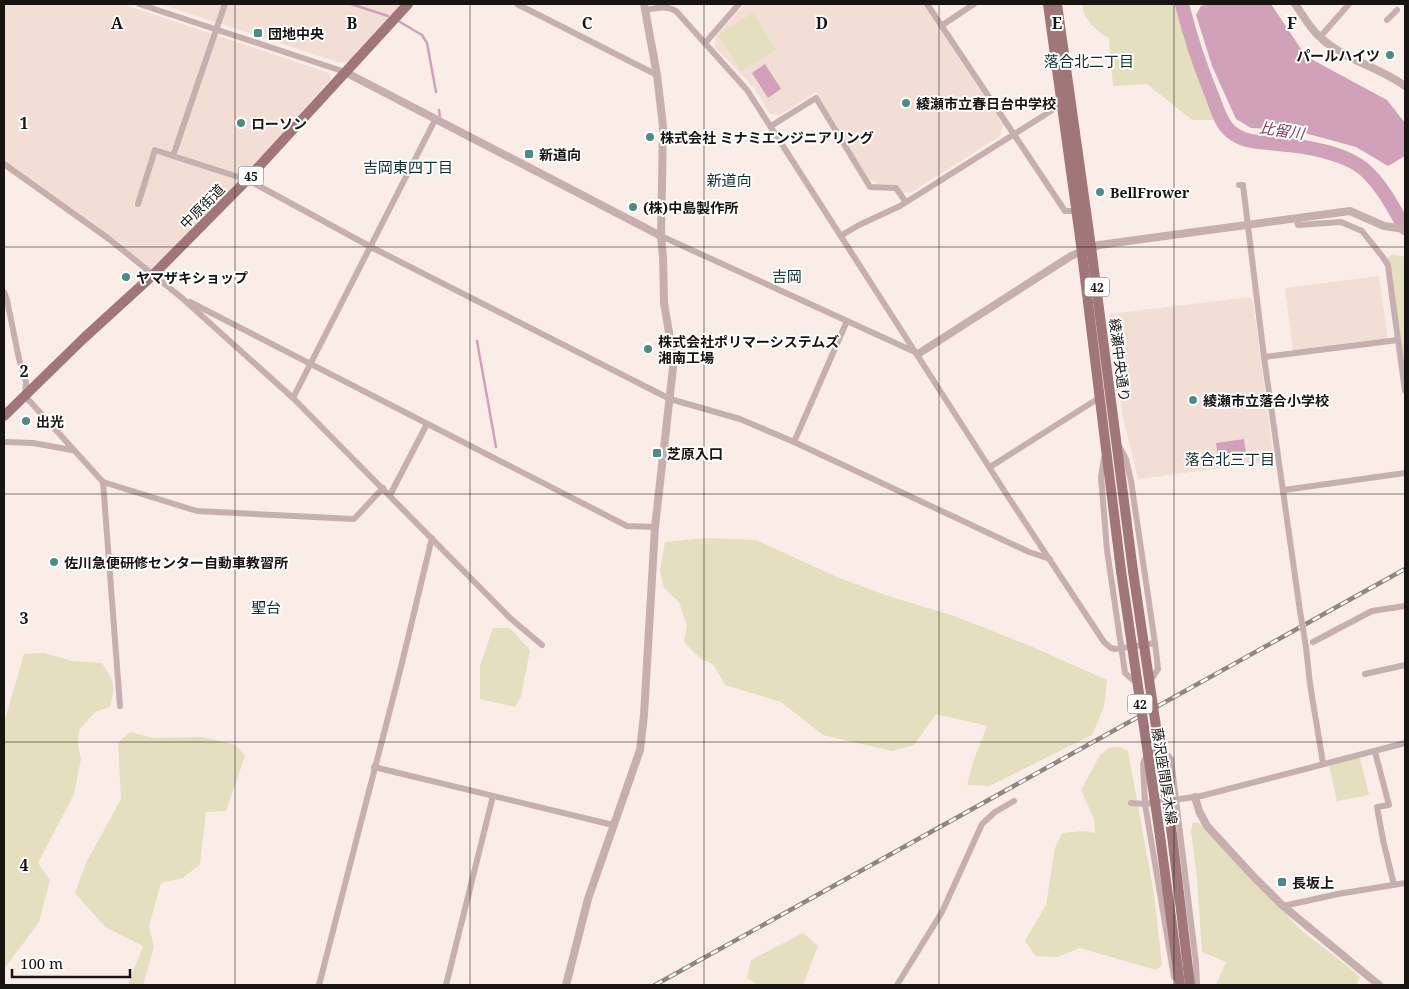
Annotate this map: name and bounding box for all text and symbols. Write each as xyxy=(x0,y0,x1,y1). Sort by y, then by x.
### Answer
text: A xyxy=(111,12,124,34)
text: B xyxy=(347,12,358,34)
text: C xyxy=(582,12,593,34)
text: D xyxy=(816,12,828,34)
text: E xyxy=(1052,12,1062,34)
text: F xyxy=(1287,12,1297,34)
place label: 団地中央 xyxy=(268,24,324,43)
marker: 団地中央 xyxy=(252,27,264,39)
place label: パールハイツ xyxy=(1296,46,1380,65)
marker: パールハイツ xyxy=(1384,49,1396,61)
district label: 落合北二丁目 xyxy=(1044,51,1134,71)
place label: 綾瀬市立春日台中学校 xyxy=(916,94,1056,113)
marker: 綾瀬市立春日台中学校 xyxy=(900,97,912,109)
text: 1 xyxy=(19,112,29,134)
place label: ローソン xyxy=(251,114,307,133)
marker: ローソン xyxy=(235,117,247,129)
water label: 比留川 xyxy=(1258,117,1308,143)
place label: 株式会社 ミナミエンジニアリング xyxy=(660,128,874,147)
marker: 株式会社 ミナミエンジニアリング xyxy=(644,131,656,143)
place label: 新道向 xyxy=(539,145,581,164)
marker: 新道向 xyxy=(523,148,535,160)
district label: 吉岡東四丁目 xyxy=(363,157,453,177)
road number: 45 xyxy=(238,167,264,186)
district label: 新道向 xyxy=(706,170,752,190)
street label: 中原街道 xyxy=(175,179,229,233)
place label: BellFrower xyxy=(1110,183,1190,202)
marker: BellFrower xyxy=(1094,186,1106,198)
place label: (株)中島製作所 xyxy=(643,198,738,217)
marker: (株)中島製作所 xyxy=(627,201,639,213)
district label: 吉岡 xyxy=(772,266,802,286)
place label: ヤマザキショップ xyxy=(136,268,248,287)
marker: ヤマザキショップ xyxy=(120,271,132,283)
road number: 42 xyxy=(1084,278,1110,296)
street label: 綾瀬中央通り xyxy=(1105,317,1135,403)
place label: 株式会社ポリマーシステムズ 湘南工場 xyxy=(658,332,839,367)
marker: 株式会社ポリマーシステムズ 湘南工場 xyxy=(642,343,654,355)
text: 2 xyxy=(19,360,29,382)
place label: 綾瀬市立落合小学校 xyxy=(1203,391,1329,410)
marker: 綾瀬市立落合小学校 xyxy=(1187,394,1199,406)
place label: 出光 xyxy=(36,412,64,431)
marker: 出光 xyxy=(20,415,32,427)
place label: 芝原入口 xyxy=(667,444,723,463)
marker: 芝原入口 xyxy=(651,447,663,459)
district label: 落合北三丁目 xyxy=(1185,449,1275,469)
place label: 佐川急便研修センター自動車教習所 xyxy=(64,553,288,572)
marker: 佐川急便研修センター自動車教習所 xyxy=(48,556,60,568)
district label: 聖台 xyxy=(251,597,281,617)
text: 3 xyxy=(19,607,29,629)
road number: 42 xyxy=(1128,694,1152,714)
street label: 藤沢座間厚木線 xyxy=(1148,726,1182,826)
text: 4 xyxy=(19,854,29,876)
place label: 長坂上 xyxy=(1292,873,1334,892)
marker: 長坂上 xyxy=(1276,876,1288,888)
scale bar xyxy=(12,946,130,978)
text: 100 m xyxy=(20,953,63,973)

